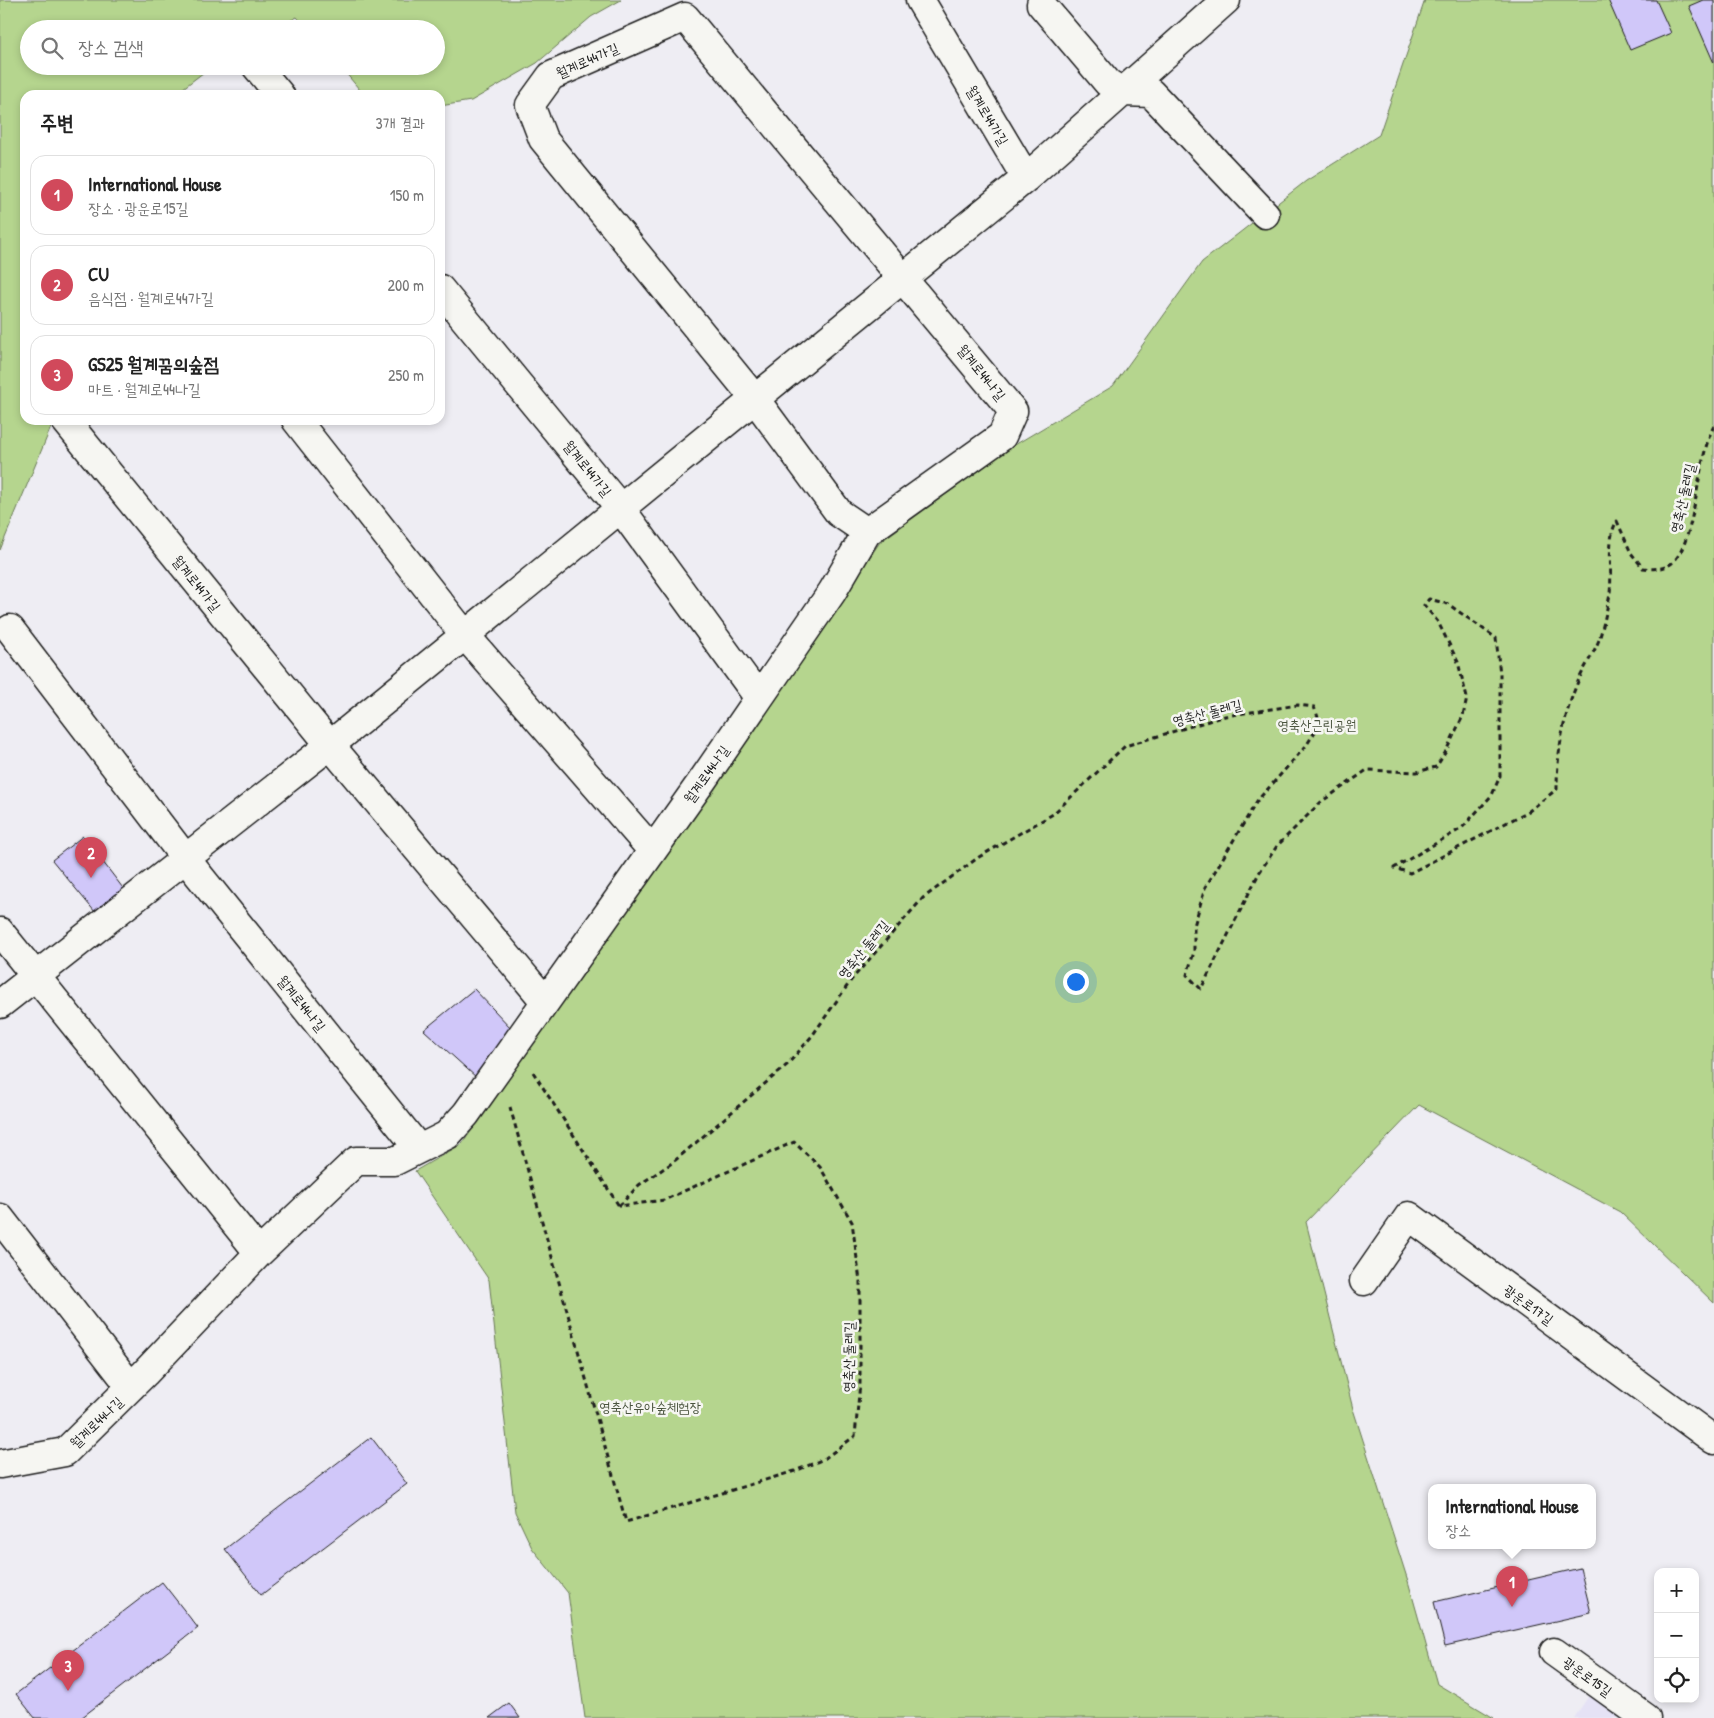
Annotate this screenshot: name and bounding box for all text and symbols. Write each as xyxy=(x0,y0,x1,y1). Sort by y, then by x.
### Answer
search box xyxy=(20,20,445,75)
icon: search xyxy=(38,34,66,62)
text: 장소 검색 xyxy=(78,34,144,60)
street label: 월계로44가길 xyxy=(553,37,622,82)
street label: 월계로44가길 xyxy=(963,81,1014,149)
text: 주변 xyxy=(40,108,74,137)
text: 3개 결과 xyxy=(376,112,425,134)
text: International House xyxy=(88,171,221,197)
text: 1 xyxy=(54,184,60,206)
text: 150 m xyxy=(390,184,424,206)
text: 장소 · 광운로15길 xyxy=(88,197,188,219)
text: CU xyxy=(88,261,109,287)
text: 2 xyxy=(53,274,61,296)
text: 200 m xyxy=(388,274,424,296)
text: 음식점 · 월계로44가길 xyxy=(88,287,214,309)
street label: 월계로44나길 xyxy=(954,340,1011,405)
text: GS25 월계꿈의숲점 xyxy=(88,351,219,377)
text: 3 xyxy=(53,364,61,386)
text: 250 m xyxy=(388,364,424,386)
text: 마트 · 월계로44나길 xyxy=(88,378,201,400)
street label: 월계로44가길 xyxy=(560,436,617,501)
street label: 영축산 둘레길 xyxy=(1665,461,1699,535)
street label: 월계로44가길 xyxy=(169,551,226,616)
street label: 영축산 둘레길 xyxy=(1170,694,1244,730)
park label: 영축산근린공원 xyxy=(1278,715,1356,734)
street label: 월계로44나길 xyxy=(679,741,733,807)
pin: 2 xyxy=(75,837,107,878)
street label: 영축산 둘레길 xyxy=(833,915,894,982)
your location xyxy=(1063,969,1089,995)
street label: 월계로44나길 xyxy=(274,971,331,1036)
street label: 광운로17길 xyxy=(1500,1280,1558,1329)
street label: 영축산 둘레길 xyxy=(838,1321,858,1393)
street label: 월계로44나길 xyxy=(65,1391,127,1452)
park label: 영축산유아숲체험장 xyxy=(599,1397,701,1416)
popup xyxy=(1428,1484,1596,1549)
text: International House xyxy=(1445,1493,1579,1519)
text: 장소 xyxy=(1445,1519,1471,1541)
pin: 1 xyxy=(1496,1566,1528,1607)
map controls xyxy=(1654,1568,1699,1703)
button: + xyxy=(1654,1568,1699,1613)
button: − xyxy=(1654,1613,1699,1658)
pin: 3 xyxy=(52,1650,84,1691)
street label: 광운로15길 xyxy=(1560,1652,1617,1701)
button: locate xyxy=(1654,1658,1699,1703)

